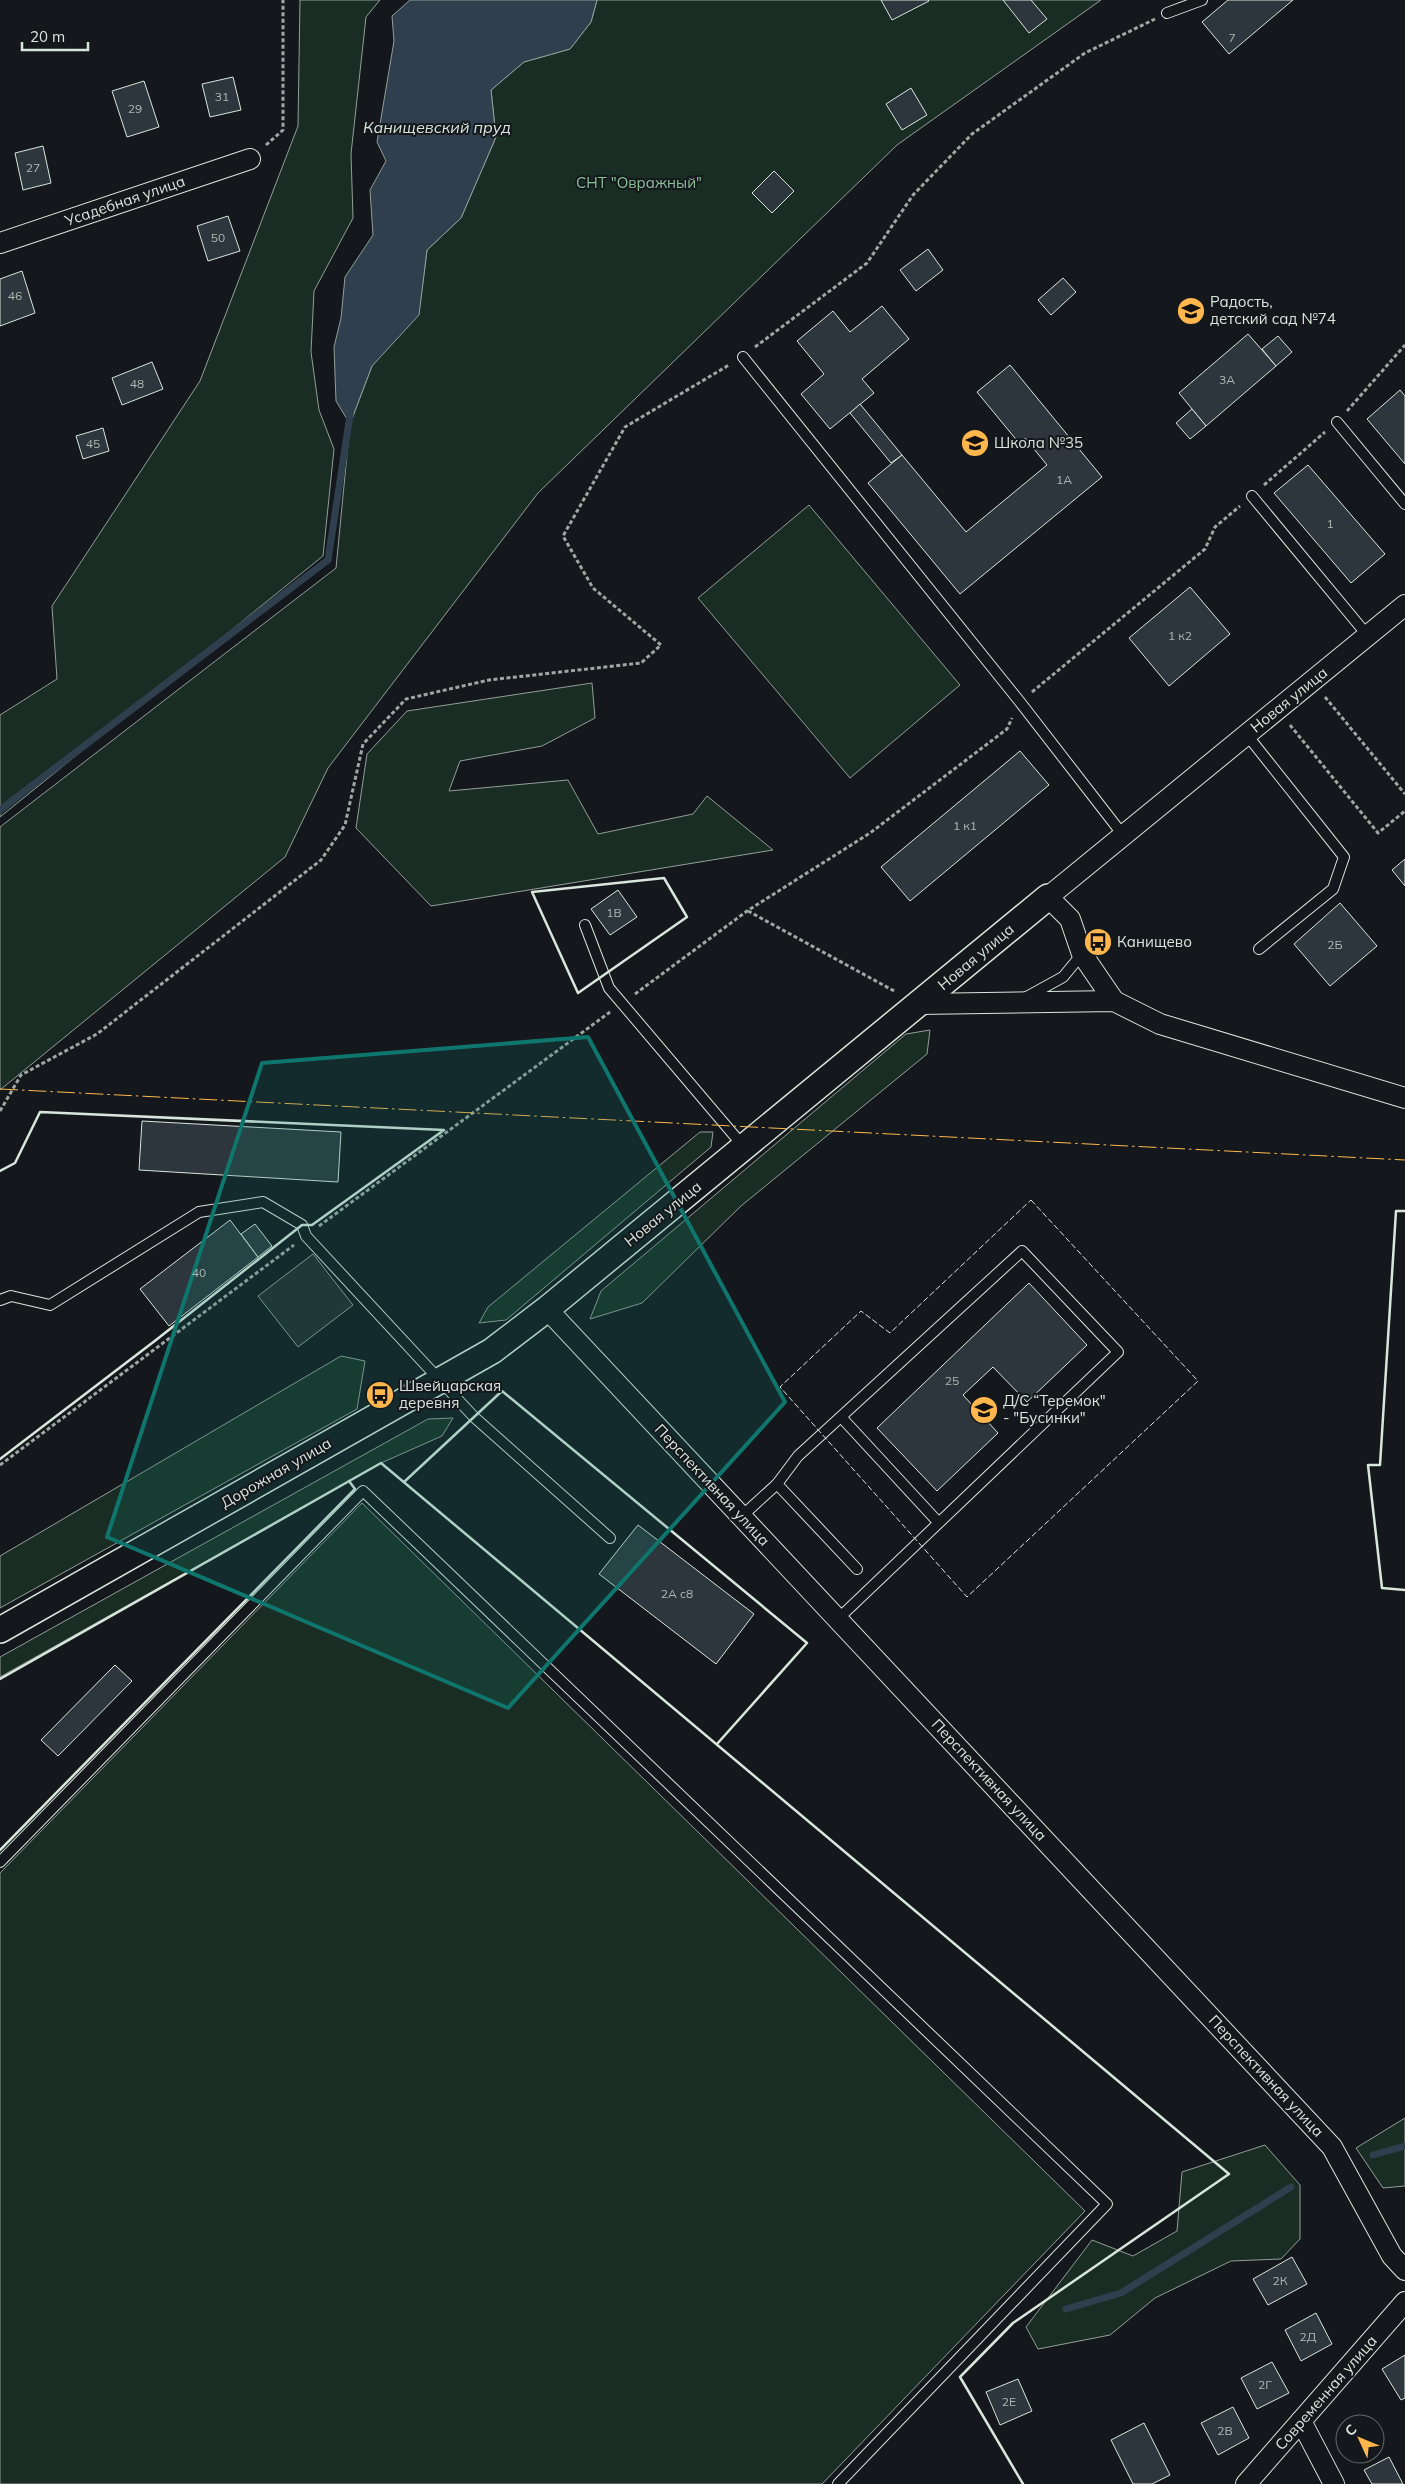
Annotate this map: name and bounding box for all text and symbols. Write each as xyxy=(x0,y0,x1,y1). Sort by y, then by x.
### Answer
scale bar xyxy=(22,20,89,52)
text: 20 m xyxy=(30,27,65,46)
house number: 7 xyxy=(1228,30,1236,45)
house number: 31 xyxy=(215,89,229,104)
house number: 29 xyxy=(128,101,142,116)
water label: Канищевский пруд xyxy=(363,117,511,137)
house number: 27 xyxy=(26,160,40,175)
street label: Усадебная улица xyxy=(61,171,187,230)
park label: СНТ "Овражный" xyxy=(576,173,702,192)
house number: 50 xyxy=(211,230,225,245)
house number: 46 xyxy=(8,288,22,303)
place label: Радость, детский сад №74 xyxy=(1210,292,1336,328)
school or university icon: Радость, детский сад №74 xyxy=(1176,296,1206,326)
house number: 3А xyxy=(1219,372,1235,387)
house number: 48 xyxy=(130,376,144,391)
school or university icon: Школа №35 xyxy=(960,428,990,458)
place label: Школа №35 xyxy=(994,433,1083,452)
house number: 45 xyxy=(86,436,100,451)
house number: 1А xyxy=(1056,472,1072,487)
house number: 1 xyxy=(1326,516,1334,531)
house number: 1 к2 xyxy=(1168,628,1192,643)
street label: Новая улица xyxy=(1246,663,1331,736)
house number: 1 к1 xyxy=(953,818,977,833)
house number: 1В xyxy=(606,905,622,920)
street label: Новая улица xyxy=(934,919,1018,994)
bus stop icon: Канищево xyxy=(1083,927,1113,957)
place label: Канищево xyxy=(1117,932,1192,951)
house number: 2Б xyxy=(1327,937,1343,952)
street label: Новая улица xyxy=(620,1177,705,1250)
house number: 40 xyxy=(192,1265,206,1280)
house number: 25 xyxy=(945,1373,959,1388)
place label: Швейцарская деревня xyxy=(399,1376,501,1412)
bus stop icon: Швейцарская деревня xyxy=(365,1380,395,1410)
place label: Д/С “Теремок" - "Бусинки" xyxy=(1003,1391,1106,1427)
school or university icon: Д/С “Теремок" - "Бусинки" xyxy=(969,1395,999,1425)
street label: Перспективная улица xyxy=(651,1420,774,1550)
street label: Дорожная улица xyxy=(217,1433,335,1512)
house number: 2А с8 xyxy=(661,1586,693,1601)
street label: Перспективная улица xyxy=(928,1715,1051,1845)
street label: Перспективная улица xyxy=(1205,2011,1328,2141)
house number: 2К xyxy=(1272,2273,1288,2288)
house number: 2Д xyxy=(1300,2329,1317,2344)
street label: Современная улица xyxy=(1271,2332,1381,2454)
house number: 2Г xyxy=(1258,2377,1272,2392)
house number: 2Е xyxy=(1002,2394,1016,2409)
north arrow xyxy=(1335,2414,1385,2464)
house number: 2В xyxy=(1217,2423,1233,2438)

